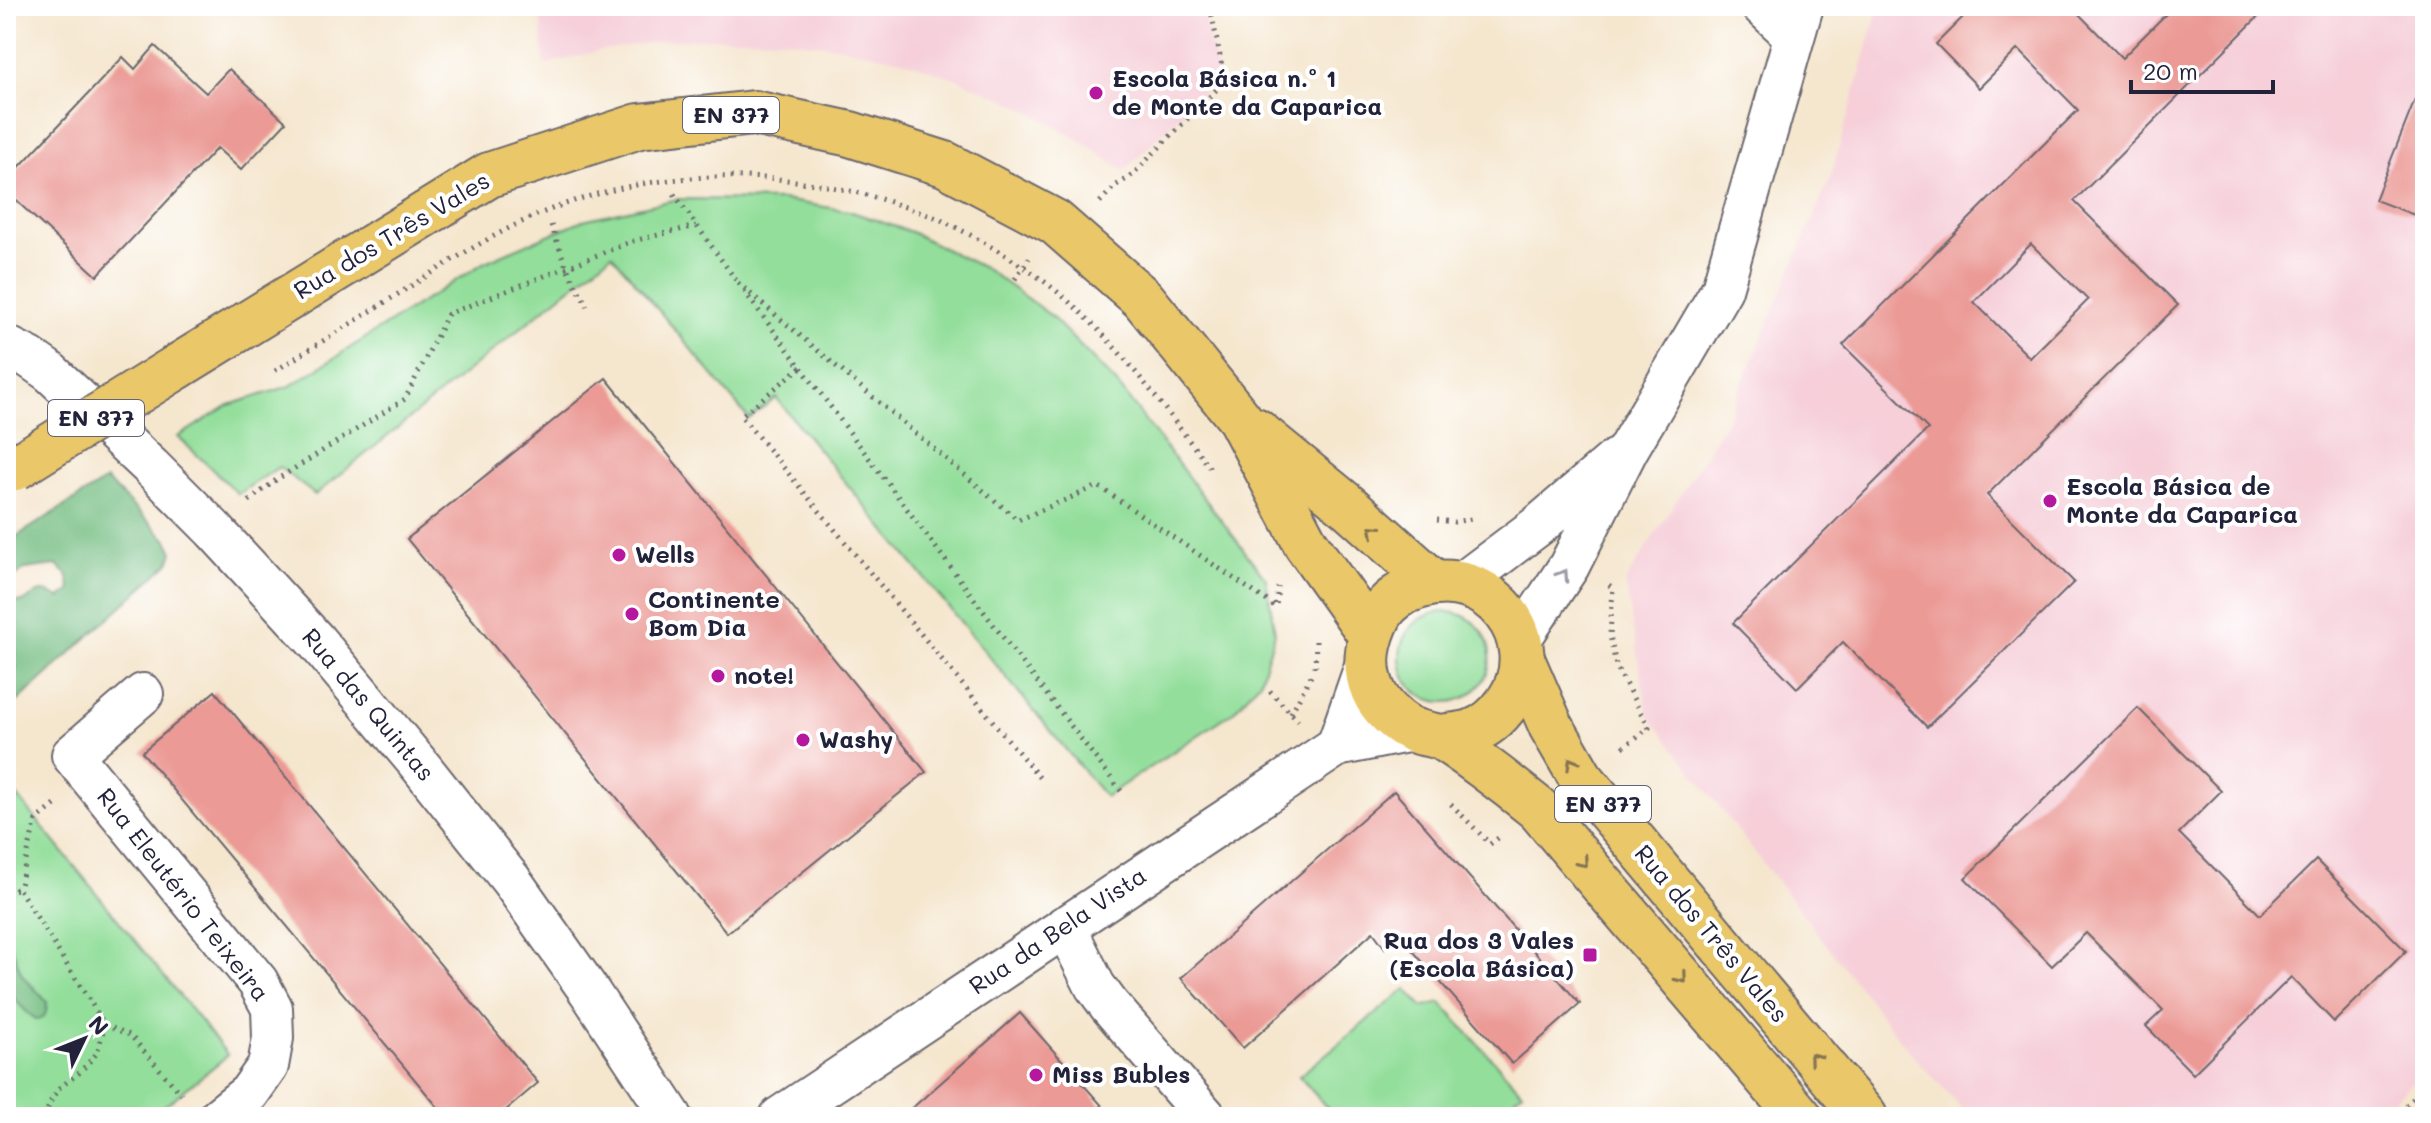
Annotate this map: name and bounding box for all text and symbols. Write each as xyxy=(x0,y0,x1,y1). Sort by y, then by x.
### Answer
scale bar xyxy=(2131,44,2273,94)
text: 20 m xyxy=(2143,55,2198,86)
place label: Escola Básica n.º 1 de Monte da Caparica xyxy=(1112,62,1382,121)
marker: Escola Básica n.º 1 de Monte da Caparica xyxy=(1087,84,1105,102)
road number: EN 377 xyxy=(683,97,779,133)
street label: Rua dos Três Vales xyxy=(288,164,495,305)
road number: EN 377 xyxy=(48,400,144,436)
place label: Escola Básica de Monte da Caparica xyxy=(2066,470,2298,529)
marker: Escola Básica de Monte da Caparica xyxy=(2041,492,2059,510)
one-way arrow xyxy=(1369,525,1384,540)
place label: Wells xyxy=(635,538,695,569)
marker: Wells xyxy=(610,546,628,564)
one-way arrow xyxy=(1553,569,1568,584)
place label: Continente Bom Dia xyxy=(648,583,780,642)
marker: Continente Bom Dia xyxy=(623,605,641,623)
street label: Rua das Quintas xyxy=(296,621,442,787)
place label: note! xyxy=(734,659,794,690)
marker: note! xyxy=(709,667,727,685)
place label: Washy xyxy=(819,723,893,754)
marker: Washy xyxy=(794,731,812,749)
one-way arrow xyxy=(1566,757,1582,772)
street label: Rua Eleutério Teixeira xyxy=(91,781,277,1007)
road number: EN 377 xyxy=(1555,786,1651,822)
street label: Rua dos Três Vales xyxy=(1629,838,1796,1028)
one-way arrow xyxy=(1573,852,1588,867)
street label: Rua da Bela Vista xyxy=(963,859,1152,1001)
place label: Rua dos 3 Vales (Escola Básica) xyxy=(1383,924,1574,983)
marker: Rua dos 3 Vales (Escola Básica) xyxy=(1581,946,1599,964)
one-way arrow xyxy=(1672,968,1687,983)
north arrow xyxy=(44,999,124,1079)
text: N xyxy=(83,1009,115,1041)
one-way arrow xyxy=(1809,1052,1824,1067)
place label: Miss Bubles xyxy=(1052,1058,1190,1089)
marker: Miss Bubles xyxy=(1027,1066,1045,1084)

